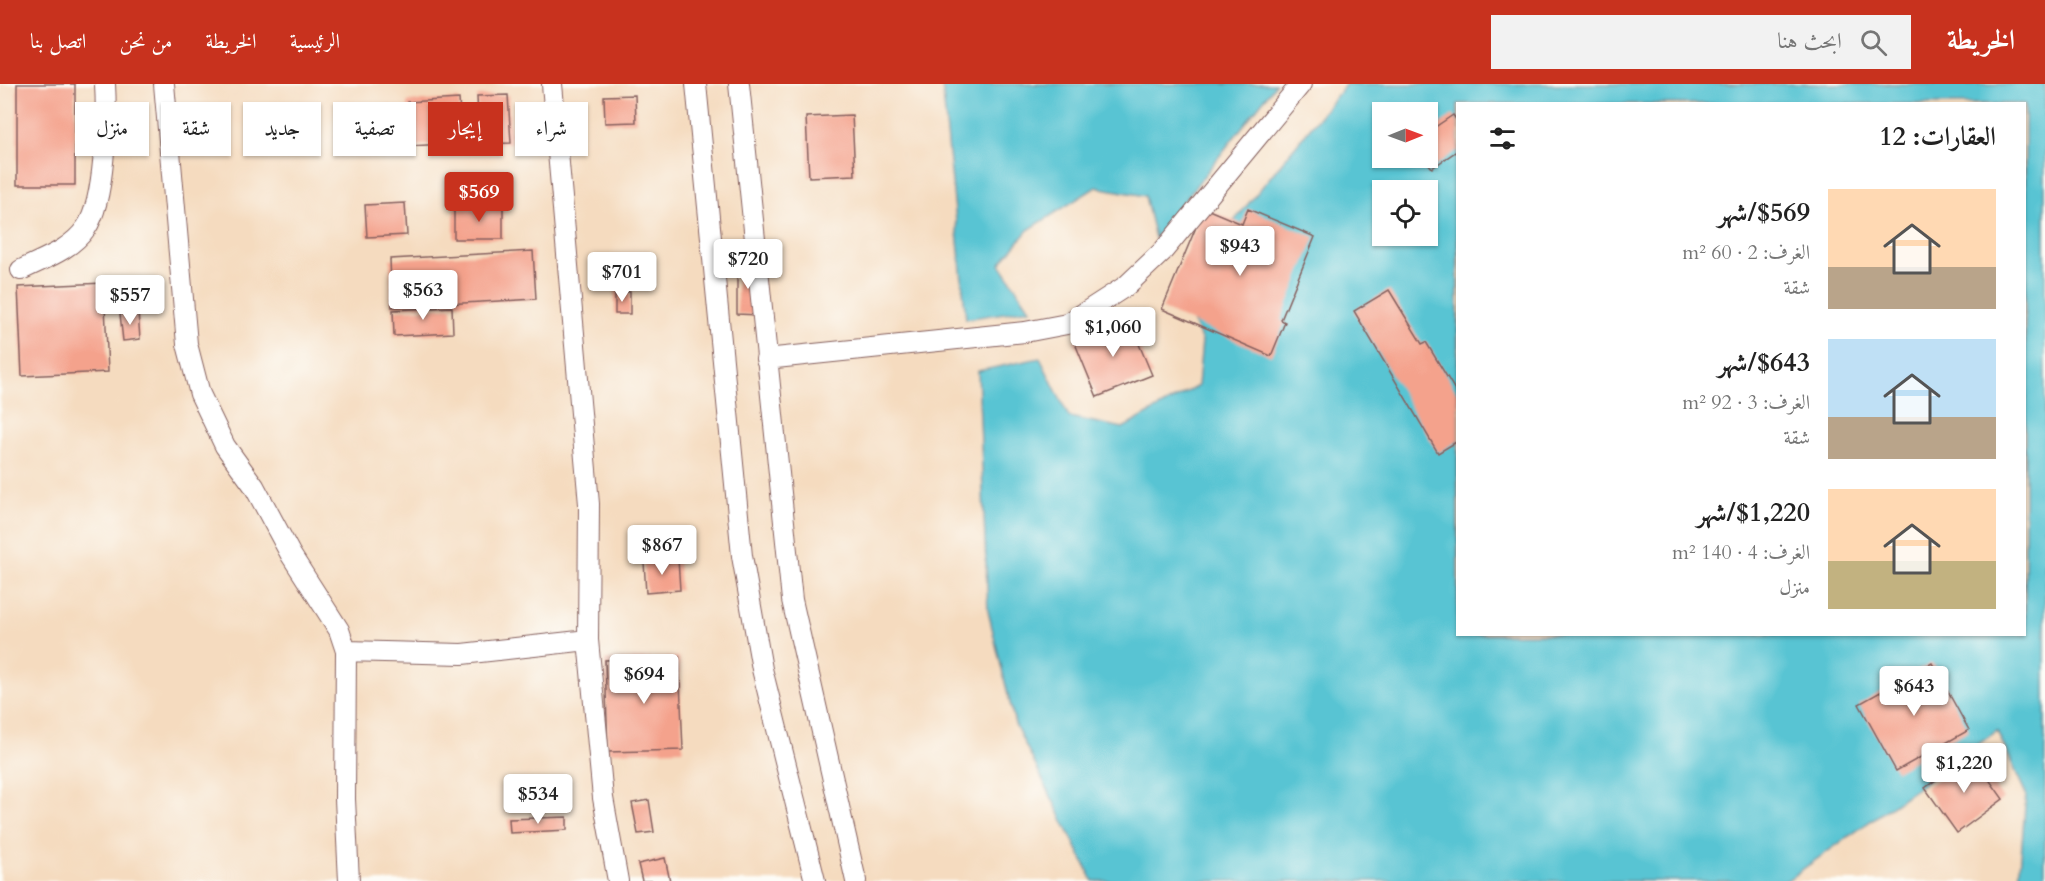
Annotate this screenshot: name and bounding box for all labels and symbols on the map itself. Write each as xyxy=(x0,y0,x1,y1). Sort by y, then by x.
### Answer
north arrow xyxy=(1372,102,1438,168)
pin: $569 xyxy=(443,172,515,223)
pin: $943 xyxy=(1204,226,1276,277)
pin: $720 xyxy=(712,239,784,290)
pin: $701 xyxy=(586,252,658,303)
pin: $563 xyxy=(387,270,459,321)
pin: $557 xyxy=(94,275,166,326)
pin: $1,060 xyxy=(1064,307,1162,358)
pin: $867 xyxy=(626,525,698,576)
pin: $694 xyxy=(608,654,680,705)
pin: $643 xyxy=(1878,666,1950,717)
pin: $1,220 xyxy=(1915,743,2013,794)
pin: $534 xyxy=(502,774,574,825)

